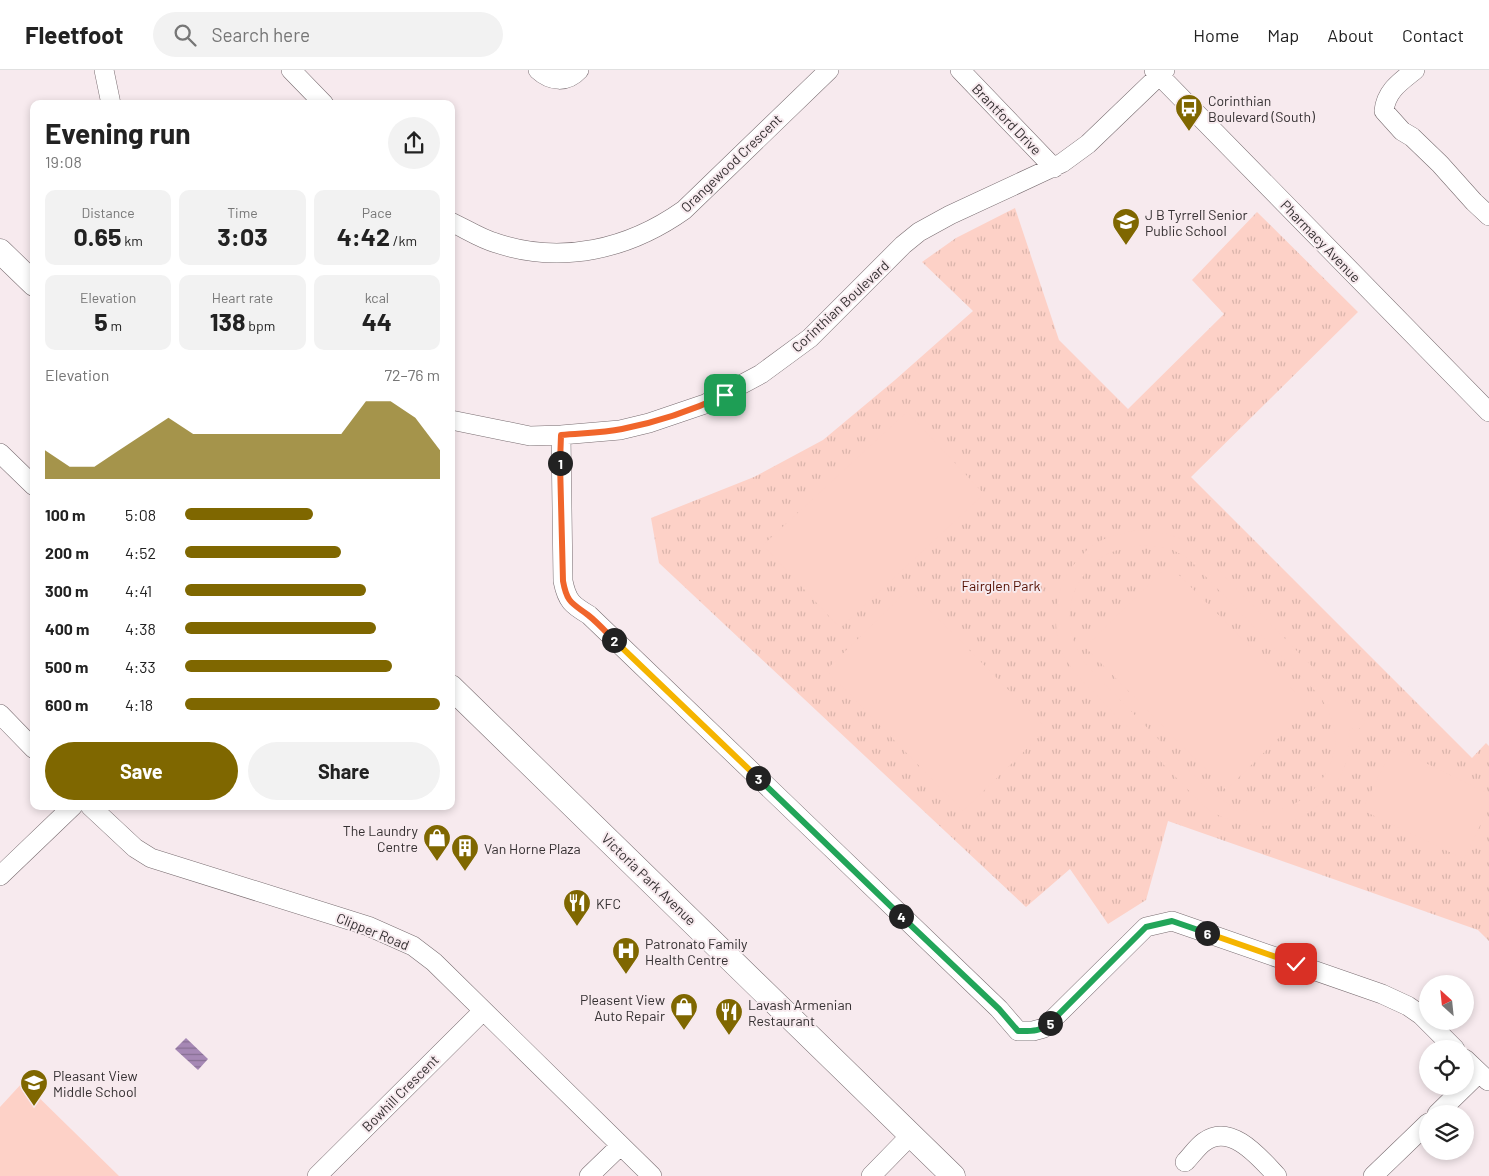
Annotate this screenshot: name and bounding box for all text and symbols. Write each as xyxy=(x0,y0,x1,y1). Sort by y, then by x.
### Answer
search box xyxy=(153,12,503,57)
text: Fleetfoot xyxy=(25,20,123,49)
icon: search xyxy=(171,21,199,49)
text: Search here xyxy=(211,23,310,46)
text: Home xyxy=(1193,24,1239,46)
text: Map xyxy=(1267,24,1299,46)
text: About xyxy=(1327,24,1374,46)
text: Contact xyxy=(1402,24,1464,46)
street label: Brantford Drive xyxy=(969,80,1045,158)
place label: Corinthian Boulevard (South) xyxy=(1208,92,1315,125)
bus stop icon: Corinthian Boulevard (South) xyxy=(1174,93,1204,132)
street label: Orangewood Crescent xyxy=(677,110,785,216)
text: Evening run xyxy=(45,116,191,150)
button: share xyxy=(388,117,440,169)
text: 19:08 xyxy=(45,152,82,171)
street label: Pharmacy Avenue xyxy=(1277,196,1365,286)
text: Distance xyxy=(81,204,135,221)
text: Time xyxy=(227,204,258,221)
text: Pace xyxy=(362,204,392,221)
place label: J B Tyrrell Senior Public School xyxy=(1145,206,1248,239)
school or university icon: J B Tyrrell Senior Public School xyxy=(1111,207,1141,246)
text: 0.65 xyxy=(74,221,121,251)
text: 3:03 xyxy=(217,221,268,251)
text: 4:42 xyxy=(337,221,390,251)
text: km xyxy=(121,232,143,249)
text: /km xyxy=(390,232,417,249)
street label: Corinthian Boulevard xyxy=(788,257,892,355)
text: Elevation xyxy=(80,289,136,306)
text: Heart rate xyxy=(212,289,273,306)
text: kcal xyxy=(365,289,389,306)
text: 5 xyxy=(94,306,108,336)
text: 138 xyxy=(210,306,246,336)
text: 44 xyxy=(362,306,392,336)
text: m xyxy=(108,317,122,334)
text: bpm xyxy=(246,317,275,334)
text: Elevation xyxy=(45,365,109,384)
text: 72–76 m xyxy=(384,365,440,384)
pin xyxy=(704,374,746,416)
icon: arrive xyxy=(711,381,739,409)
pin: 1 xyxy=(548,450,572,476)
text: 1 xyxy=(558,455,563,472)
text: 100 m xyxy=(45,505,85,524)
text: 5:08 xyxy=(125,505,156,524)
text: 200 m xyxy=(45,543,89,562)
text: 4:52 xyxy=(125,543,156,562)
park label: Fairglen Park xyxy=(961,577,1041,594)
text: 300 m xyxy=(45,581,88,600)
text: 4:41 xyxy=(125,581,152,600)
text: 400 m xyxy=(45,619,89,638)
text: 4:38 xyxy=(125,619,156,638)
pin: 2 xyxy=(602,628,626,652)
text: 2 xyxy=(611,632,618,649)
text: 500 m xyxy=(45,657,88,676)
text: 4:33 xyxy=(125,657,156,676)
text: 600 m xyxy=(45,695,88,714)
text: 4:18 xyxy=(125,695,153,714)
button: Save xyxy=(45,742,238,800)
button: Share xyxy=(248,742,440,800)
pin: 3 xyxy=(746,766,770,790)
text: 3 xyxy=(755,770,762,787)
place label: The Laundry Centre xyxy=(343,822,419,855)
shop icon: The Laundry Centre xyxy=(422,823,452,862)
street label: Victoria Park Avenue xyxy=(598,829,700,929)
building icon: Van Horne Plaza xyxy=(450,833,480,872)
place label: Van Horne Plaza xyxy=(484,840,581,857)
restaurant icon: KFC xyxy=(562,888,592,927)
place label: KFC xyxy=(596,895,621,912)
pin: 4 xyxy=(888,904,914,928)
text: 4 xyxy=(897,908,906,925)
street label: Clipper Road xyxy=(334,909,412,953)
pin: 6 xyxy=(1194,920,1220,946)
text: 6 xyxy=(1204,925,1211,942)
place label: Patronato Family Health Centre xyxy=(645,935,748,968)
hospital icon: Patronato Family Health Centre xyxy=(611,936,641,975)
pin xyxy=(1275,943,1317,985)
icon: check xyxy=(1282,950,1310,978)
north arrow xyxy=(1419,975,1474,1030)
map controls xyxy=(1419,975,1474,1160)
place label: Pleasent View Auto Repair xyxy=(580,991,665,1024)
shop icon: Pleasent View Auto Repair xyxy=(669,992,699,1031)
place label: Lavash Armenian Restaurant xyxy=(748,996,852,1029)
restaurant icon: Lavash Armenian Restaurant xyxy=(714,997,744,1036)
pin: 5 xyxy=(1038,1010,1062,1036)
text: 5 xyxy=(1047,1015,1054,1032)
button: locate xyxy=(1419,1040,1474,1095)
street label: Bowhill Crescent xyxy=(358,1051,442,1135)
place label: Pleasant View Middle School xyxy=(53,1067,138,1100)
school or university icon: Pleasant View Middle School xyxy=(19,1068,49,1107)
button: layers xyxy=(1419,1105,1474,1160)

